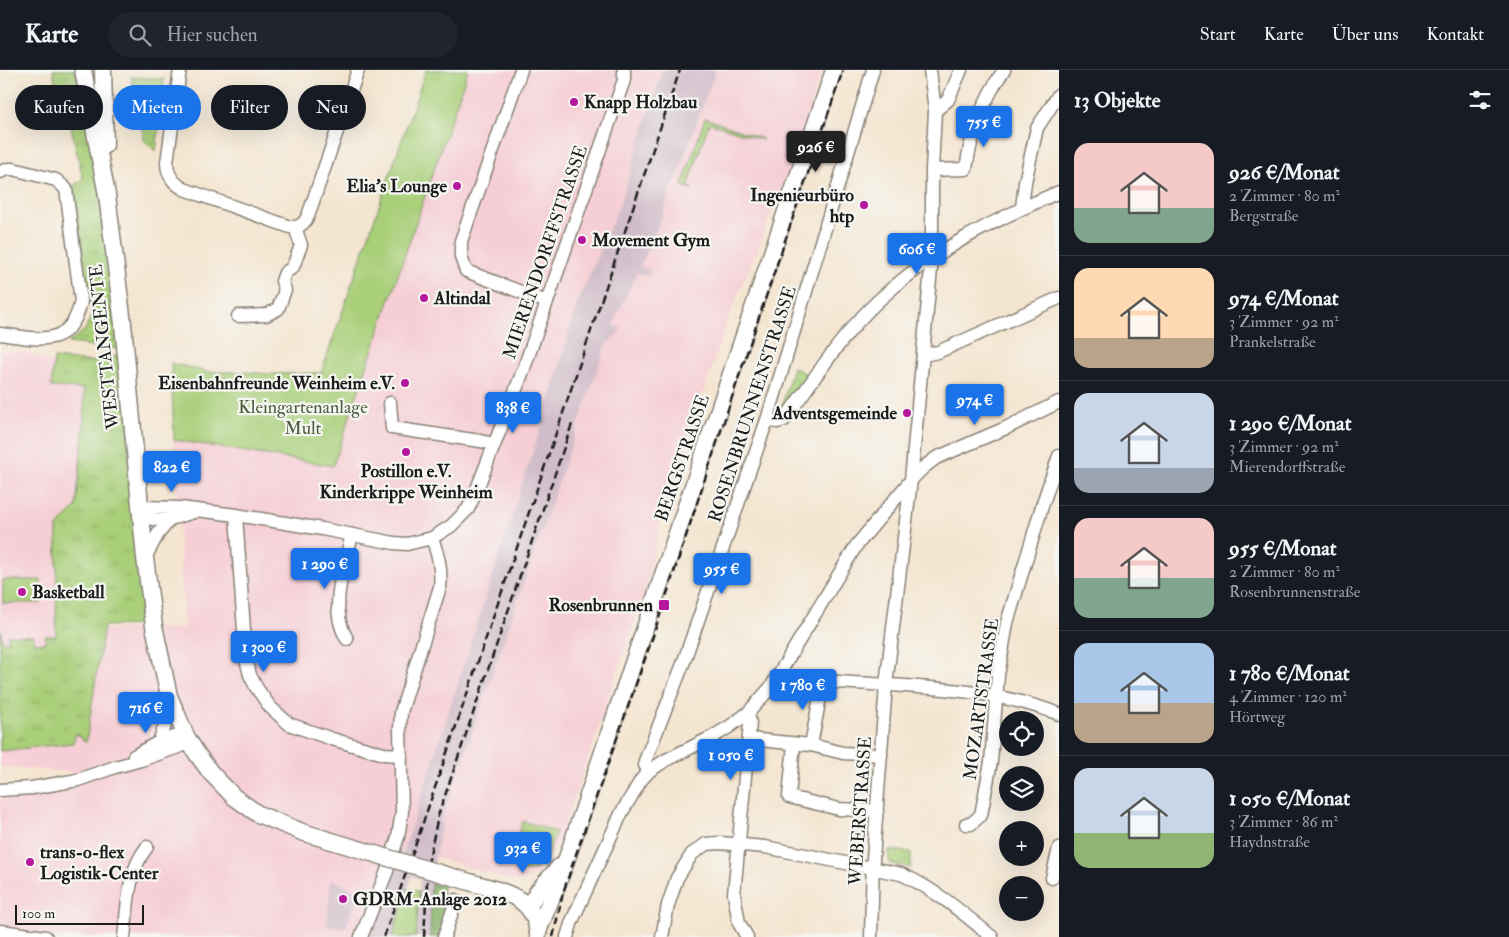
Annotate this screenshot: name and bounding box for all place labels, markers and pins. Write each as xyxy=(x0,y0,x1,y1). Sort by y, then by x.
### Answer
place label: Knapp Holzbau xyxy=(584,91,698,114)
marker: Knapp Holzbau xyxy=(568,96,580,108)
pin: 755 € xyxy=(949,106,1019,148)
pin: 926 € xyxy=(781,131,851,173)
place label: Elia's Lounge xyxy=(346,175,447,198)
marker: Elia's Lounge xyxy=(451,180,463,192)
place label: Ingenieurbüro htp xyxy=(750,184,854,228)
marker: Ingenieurbüro htp xyxy=(858,199,870,211)
place label: Movement Gym xyxy=(591,229,711,252)
pin: 606 € xyxy=(882,232,952,275)
marker: Movement Gym xyxy=(576,234,588,246)
place label: Altindal xyxy=(433,287,491,310)
marker: Altindal xyxy=(418,292,430,304)
place label: Eisenbahnfreunde Weinheim e.V. xyxy=(158,372,395,395)
marker: Eisenbahnfreunde Weinheim e.V. xyxy=(399,377,411,389)
pin: 974 € xyxy=(940,384,1010,426)
pin: 838 € xyxy=(478,392,548,434)
place label: Adventsgemeinde xyxy=(771,402,897,425)
marker: Adventsgemeinde xyxy=(901,407,913,419)
marker: Postillon e.V. Kinderkrippe Weinheim xyxy=(400,446,412,458)
pin: 822 € xyxy=(137,450,207,493)
place label: Postillon e.V. Kinderkrippe Weinheim xyxy=(319,460,494,504)
pin: 1 290 € xyxy=(279,548,371,590)
pin: 955 € xyxy=(687,552,757,595)
place label: Basketball xyxy=(32,581,105,604)
marker: Basketball xyxy=(16,586,28,598)
place label: Rosenbrunnen xyxy=(549,594,654,617)
marker: Rosenbrunnen xyxy=(657,598,671,612)
pin: 1 300 € xyxy=(218,630,310,673)
pin: 1 780 € xyxy=(757,668,849,711)
pin: 716 € xyxy=(111,692,181,734)
pin: 1 050 € xyxy=(685,738,777,781)
pin: 932 € xyxy=(488,832,558,874)
place label: trans-o-flex Logistik-Center xyxy=(40,841,159,885)
marker: trans-o-flex Logistik-Center xyxy=(24,856,36,868)
place label: GDRM-Anlage 2012 xyxy=(353,888,507,911)
marker: GDRM-Anlage 2012 xyxy=(337,893,349,905)

